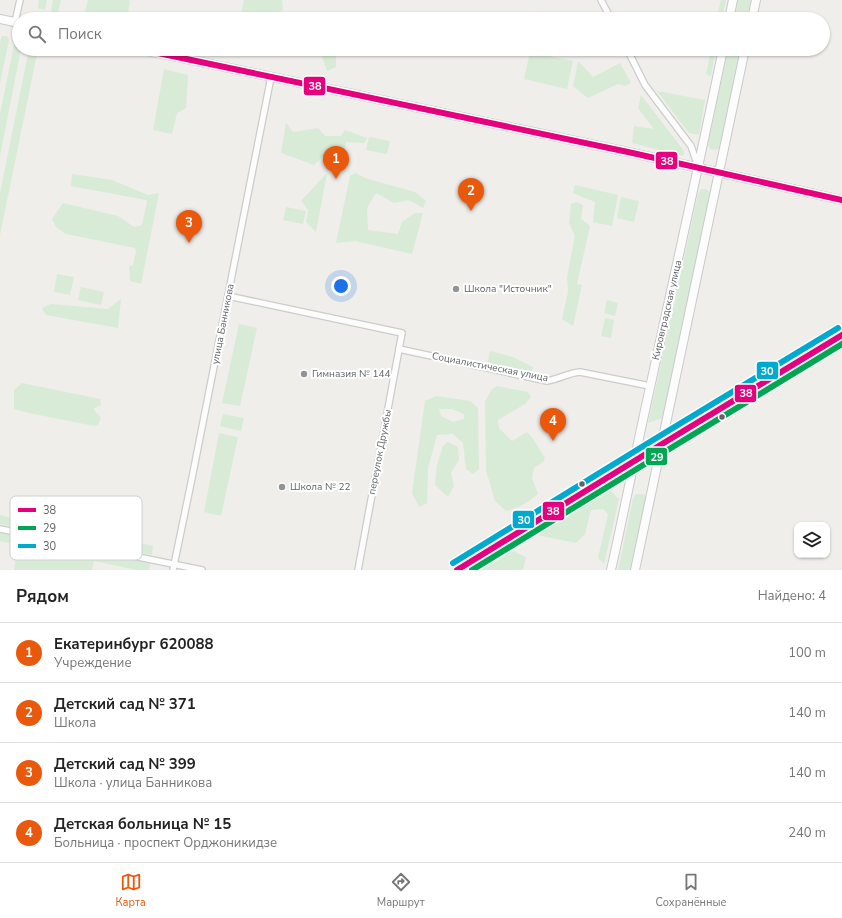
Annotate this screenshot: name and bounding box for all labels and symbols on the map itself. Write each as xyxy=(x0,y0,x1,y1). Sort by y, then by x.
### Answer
line badge: 38 xyxy=(303,76,326,96)
text: 38 xyxy=(308,79,322,94)
pin: 1 xyxy=(323,146,349,179)
line badge: 38 xyxy=(655,151,678,170)
text: 38 xyxy=(660,154,674,169)
pin: 2 xyxy=(458,178,484,211)
pin: 3 xyxy=(176,210,202,243)
street label: Кировградская улица xyxy=(649,259,685,361)
your location xyxy=(331,276,351,296)
place label: Школа "Источник" xyxy=(464,282,552,296)
street label: улица Банникова xyxy=(208,283,238,365)
marker: Школа "Источник" xyxy=(451,284,461,294)
street label: Социалистическая улица xyxy=(431,349,549,385)
line badge: 30 xyxy=(756,361,779,380)
text: 30 xyxy=(760,364,774,379)
place label: Гимназия № 144 xyxy=(312,367,390,381)
marker: Гимназия № 144 xyxy=(299,369,309,379)
line badge: 38 xyxy=(734,384,757,403)
text: 38 xyxy=(739,386,753,401)
street label: переулок Дружбы xyxy=(365,408,395,496)
pin: 4 xyxy=(540,408,566,441)
unlabelled marker xyxy=(717,412,727,422)
line badge: 29 xyxy=(645,447,668,466)
text: 29 xyxy=(650,450,664,465)
unlabelled marker xyxy=(577,479,587,489)
place label: Школа № 22 xyxy=(290,480,350,494)
marker: Школа № 22 xyxy=(277,482,287,492)
legend xyxy=(10,496,142,560)
line badge: 38 xyxy=(542,501,565,521)
text: 38 xyxy=(43,503,57,518)
text: 38 xyxy=(546,504,560,519)
line badge: 30 xyxy=(512,510,535,529)
text: 30 xyxy=(517,513,531,528)
text: 29 xyxy=(43,521,56,536)
text: 30 xyxy=(43,539,57,554)

